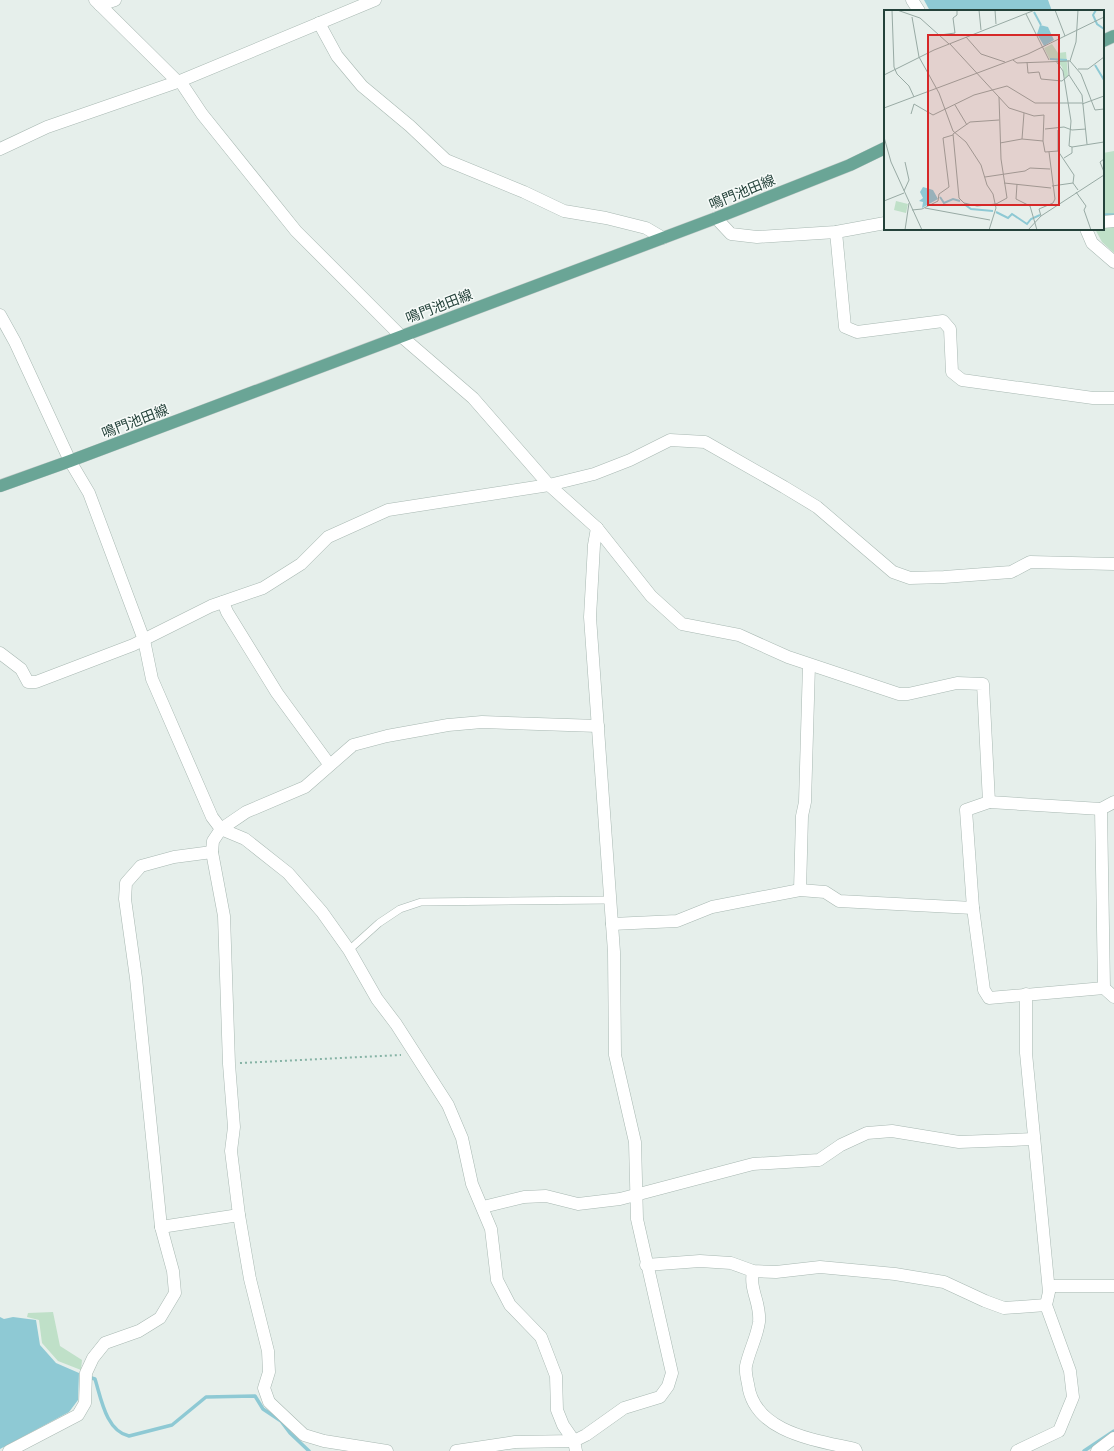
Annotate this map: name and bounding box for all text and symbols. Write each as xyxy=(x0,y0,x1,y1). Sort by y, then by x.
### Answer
inset map xyxy=(884,10,1104,230)
street label: 鳴門池田線 xyxy=(707,171,777,213)
street label: 鳴門池田線 xyxy=(403,286,475,326)
street label: 鳴門池田線 xyxy=(99,401,171,441)

